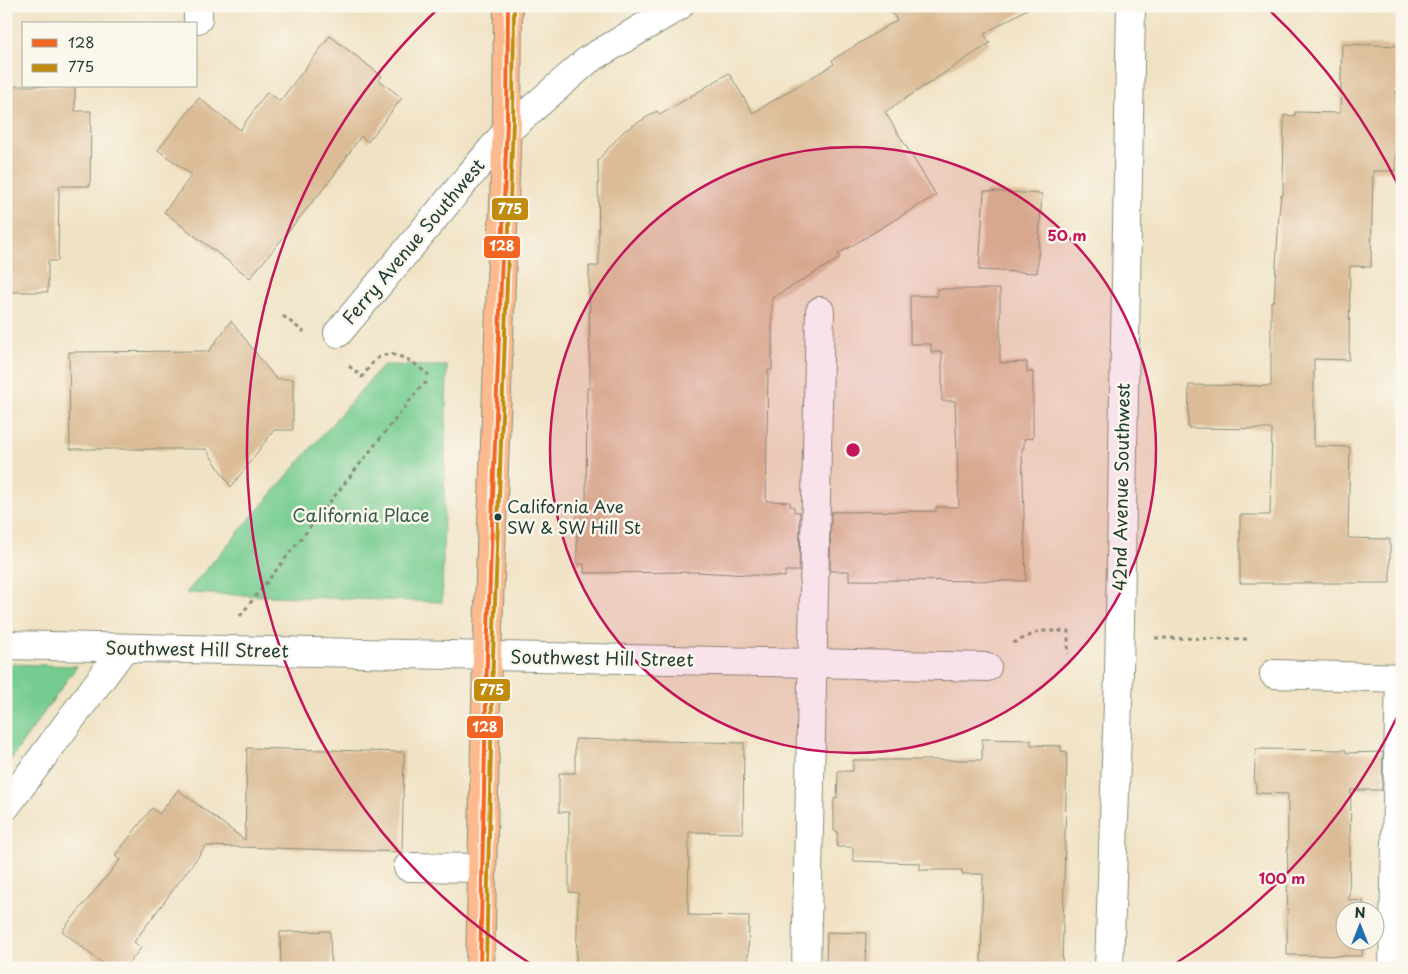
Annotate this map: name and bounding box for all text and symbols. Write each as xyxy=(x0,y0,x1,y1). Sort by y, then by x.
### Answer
legend xyxy=(22,22,198,88)
text: 128 xyxy=(68,30,95,53)
text: 775 xyxy=(68,54,94,77)
street label: Ferry Avenue Southwest xyxy=(335,152,490,330)
line badge: 775 xyxy=(491,197,529,221)
text: 775 xyxy=(498,198,522,219)
text: 50 m xyxy=(1048,223,1086,246)
line badge: 128 xyxy=(483,235,521,259)
text: 128 xyxy=(489,235,515,256)
street label: 42nd Avenue Southwest xyxy=(1105,383,1136,591)
centre of rings xyxy=(844,441,862,459)
place label: California Ave SW & SW Hill St xyxy=(507,493,641,540)
park label: California Place xyxy=(292,501,430,528)
marker: California Ave SW & SW Hill St xyxy=(493,512,503,522)
street label: Southwest Hill Street xyxy=(105,633,289,664)
street label: Southwest Hill Street xyxy=(510,642,694,673)
line badge: 775 xyxy=(473,678,511,702)
text: 775 xyxy=(480,679,504,700)
line badge: 128 xyxy=(466,715,504,739)
text: 128 xyxy=(472,716,498,737)
text: 100 m xyxy=(1259,866,1305,889)
north arrow xyxy=(1336,902,1386,952)
text: N xyxy=(1354,902,1366,923)

